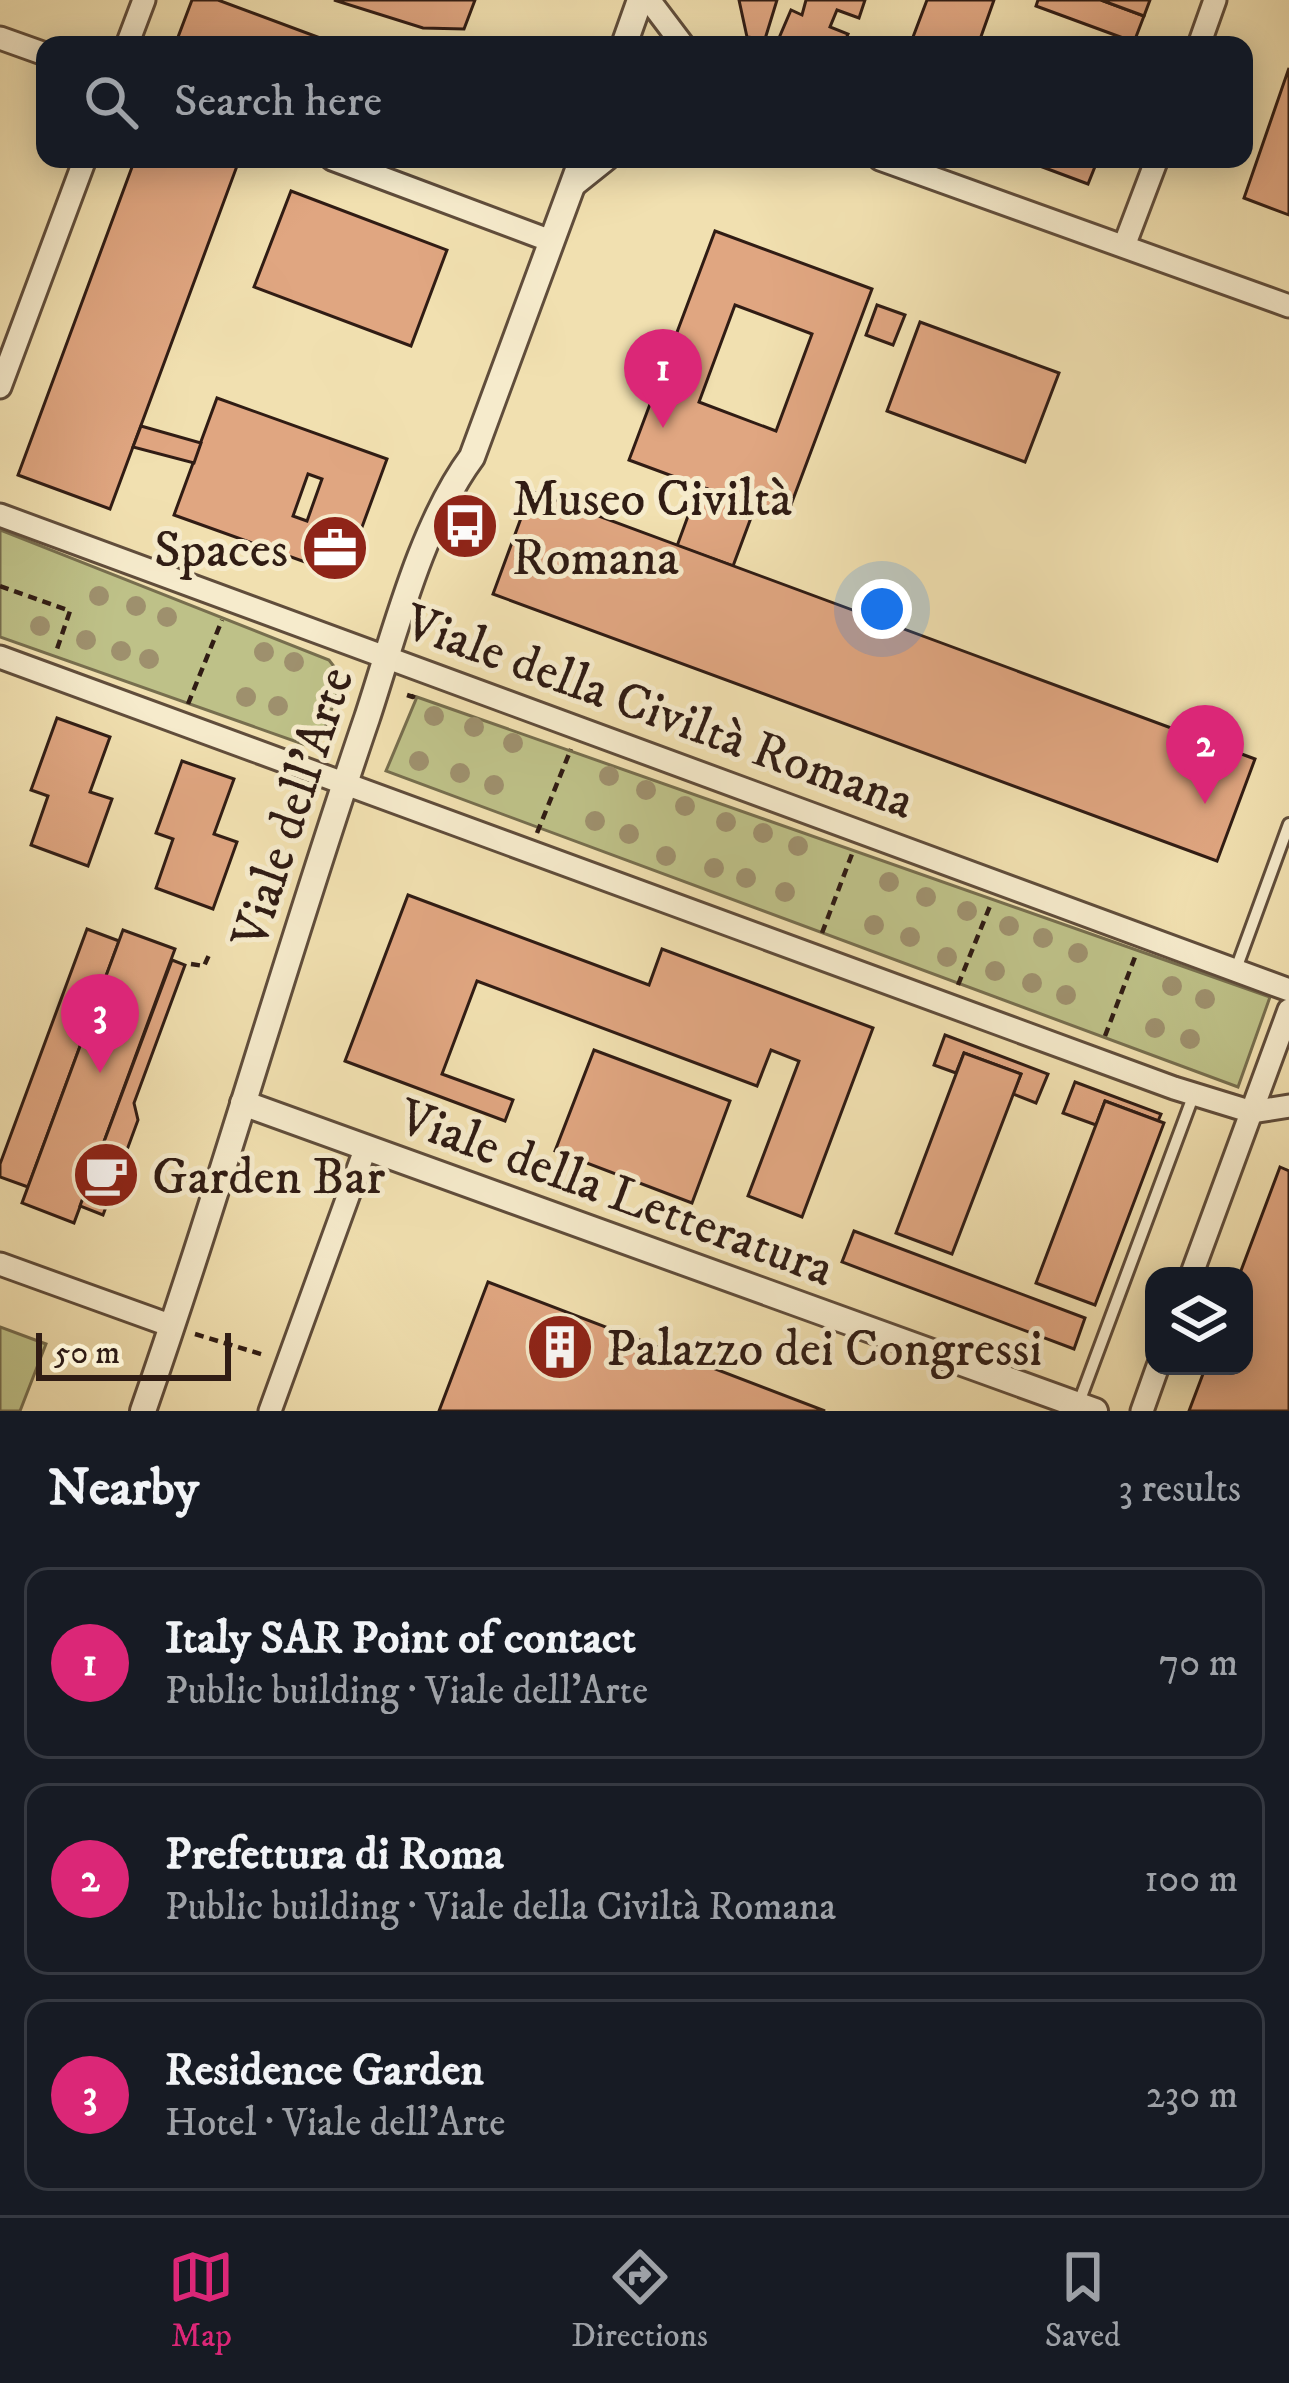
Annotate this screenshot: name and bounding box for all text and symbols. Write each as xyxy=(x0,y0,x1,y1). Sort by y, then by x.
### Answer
search box xyxy=(36,36,1253,168)
icon: search xyxy=(78,69,144,135)
text: Search here xyxy=(174,74,382,130)
pin: 1 xyxy=(624,329,702,428)
place label: Museo Civiltà Romana xyxy=(512,468,792,591)
bus stop icon: Museo Civiltà Romana xyxy=(430,491,500,561)
office icon: Spaces xyxy=(300,513,370,583)
place label: Spaces xyxy=(154,519,288,583)
your location xyxy=(852,579,912,639)
street label: Viale della Civiltà Romana xyxy=(395,591,923,835)
street label: Viale dell'Arte xyxy=(218,659,369,957)
pin: 2 xyxy=(1166,705,1244,804)
pin: 3 xyxy=(61,974,139,1073)
street label: Viale della Letteratura xyxy=(389,1085,842,1302)
cafe icon: Garden Bar xyxy=(71,1140,141,1210)
place label: Garden Bar xyxy=(152,1146,385,1210)
map controls xyxy=(1145,1267,1253,1375)
button: layers xyxy=(1145,1267,1253,1375)
building icon: Palazzo dei Congressi xyxy=(525,1312,595,1382)
place label: Palazzo dei Congressi xyxy=(606,1318,1042,1382)
scale bar xyxy=(36,1327,231,1380)
text: 50 m xyxy=(54,1333,120,1374)
text: Nearby xyxy=(48,1457,199,1521)
text: 3 results xyxy=(1118,1465,1241,1514)
text: Italy SAR Point of contact xyxy=(165,1611,636,1667)
text: 1 xyxy=(83,1639,97,1688)
text: 70 m xyxy=(1159,1639,1238,1688)
text: Public building · Viale dell'Arte xyxy=(165,1667,648,1716)
text: Prefettura di Roma xyxy=(165,1827,504,1883)
text: 2 xyxy=(80,1855,100,1904)
text: 100 m xyxy=(1144,1855,1238,1904)
text: Public building · Viale della Civiltà Romana xyxy=(165,1883,836,1932)
text: Residence Garden xyxy=(165,2043,484,2099)
text: 3 xyxy=(83,2071,97,2120)
text: 230 m xyxy=(1146,2071,1238,2120)
text: Hotel · Viale dell'Arte xyxy=(165,2099,505,2148)
tab: Map xyxy=(168,2244,234,2357)
tab: Directions xyxy=(571,2244,708,2357)
tab: Saved xyxy=(1045,2244,1121,2357)

